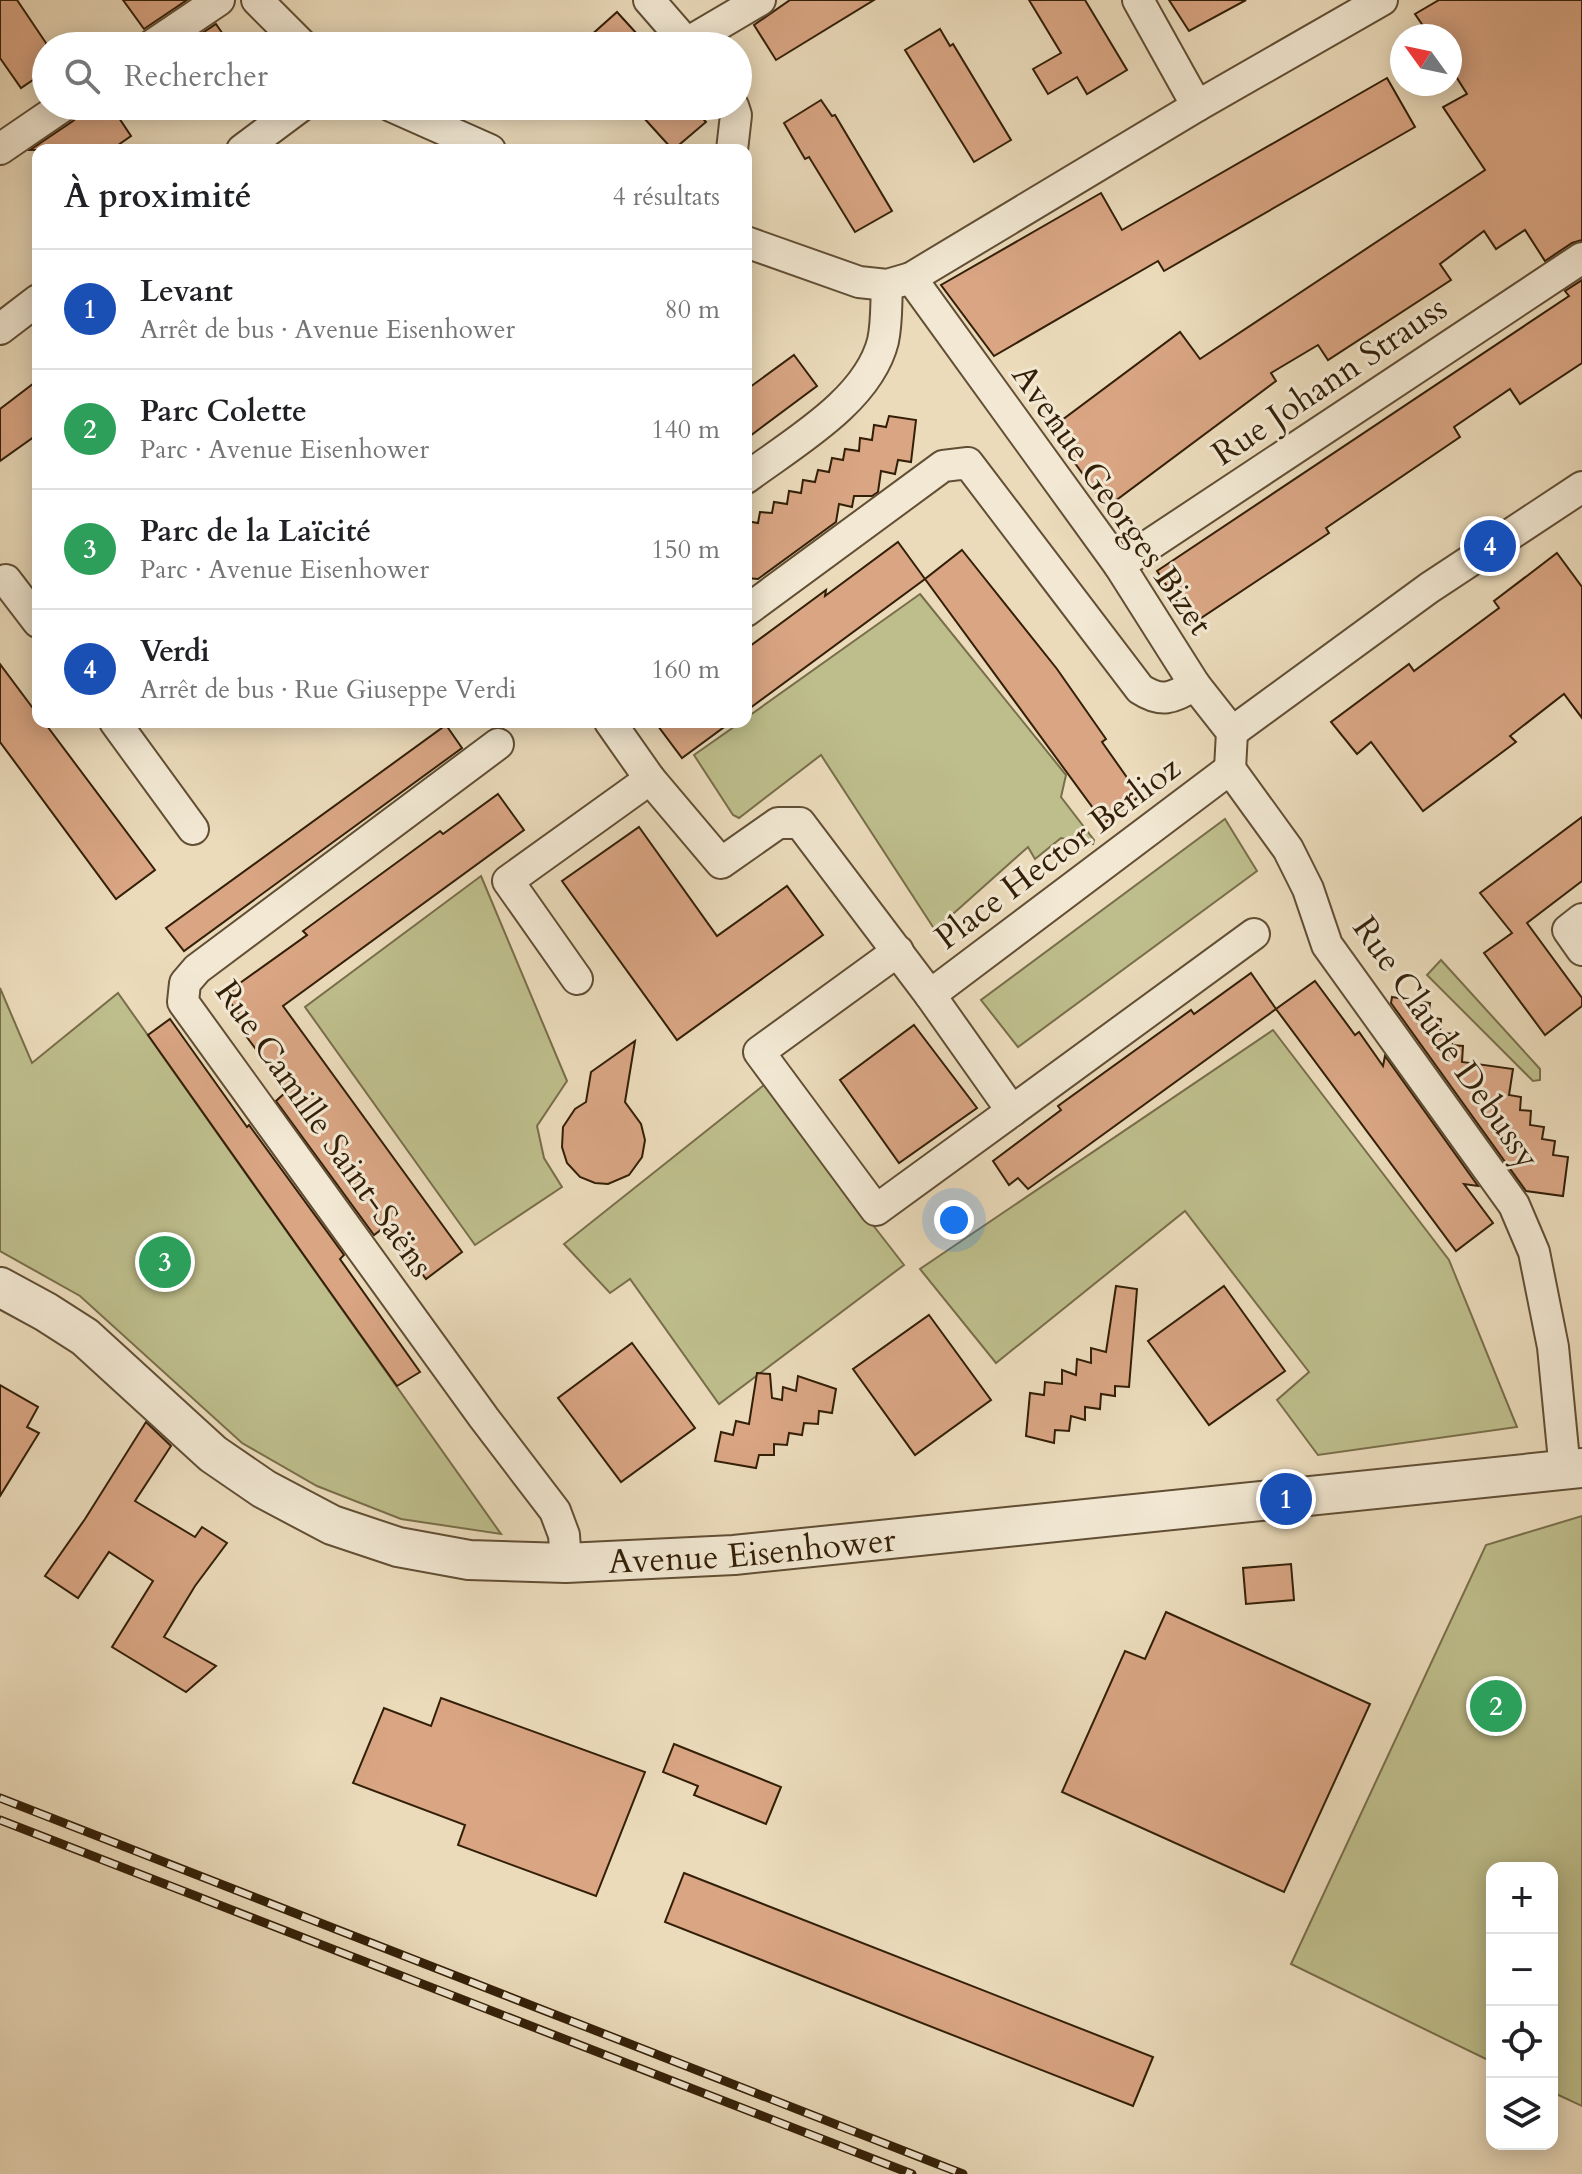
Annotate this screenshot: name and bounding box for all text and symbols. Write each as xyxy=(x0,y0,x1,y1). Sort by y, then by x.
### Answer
north arrow xyxy=(1390,24,1462,96)
search box xyxy=(32,32,752,120)
icon: search xyxy=(60,54,104,98)
text: Rechercher xyxy=(124,56,268,97)
text: À proximité xyxy=(64,173,251,219)
text: 4 résultats xyxy=(612,179,720,214)
text: Levant xyxy=(140,271,233,312)
street label: Rue Johann Strauss xyxy=(1203,285,1456,477)
text: 1 xyxy=(83,292,97,327)
text: 80 m xyxy=(664,292,720,327)
text: Arrêt de bus · Avenue Eisenhower xyxy=(140,312,515,347)
street label: Avenue Georges Bizet xyxy=(1001,355,1223,645)
text: Parc Colette xyxy=(140,391,307,432)
text: 2 xyxy=(83,412,97,447)
text: 140 m xyxy=(651,412,720,447)
text: Parc · Avenue Eisenhower xyxy=(140,432,429,467)
text: Parc de la Laïcité xyxy=(140,511,371,552)
pin: 4 xyxy=(1464,516,1516,576)
text: 3 xyxy=(83,532,97,567)
text: 150 m xyxy=(651,532,720,567)
text: Parc · Avenue Eisenhower xyxy=(140,552,429,587)
text: Verdi xyxy=(140,631,210,672)
text: 4 xyxy=(83,652,97,687)
text: 160 m xyxy=(651,652,720,687)
text: Arrêt de bus · Rue Giuseppe Verdi xyxy=(140,672,516,707)
street label: Place Hector Berlioz xyxy=(925,745,1190,960)
street label: Rue Claude Debussy xyxy=(1342,907,1551,1178)
street label: Rue Camille Saint-Saëns xyxy=(204,971,444,1286)
your location xyxy=(934,1200,974,1240)
pin: 3 xyxy=(139,1232,191,1292)
pin: 1 xyxy=(1260,1469,1312,1529)
street label: Avenue Eisenhower xyxy=(607,1516,898,1585)
pin: 2 xyxy=(1470,1676,1522,1736)
map controls xyxy=(1486,1862,1558,2150)
button: + xyxy=(1486,1862,1558,1934)
button: − xyxy=(1486,1934,1558,2006)
button: locate xyxy=(1486,2006,1558,2078)
button: layers xyxy=(1486,2078,1558,2150)

